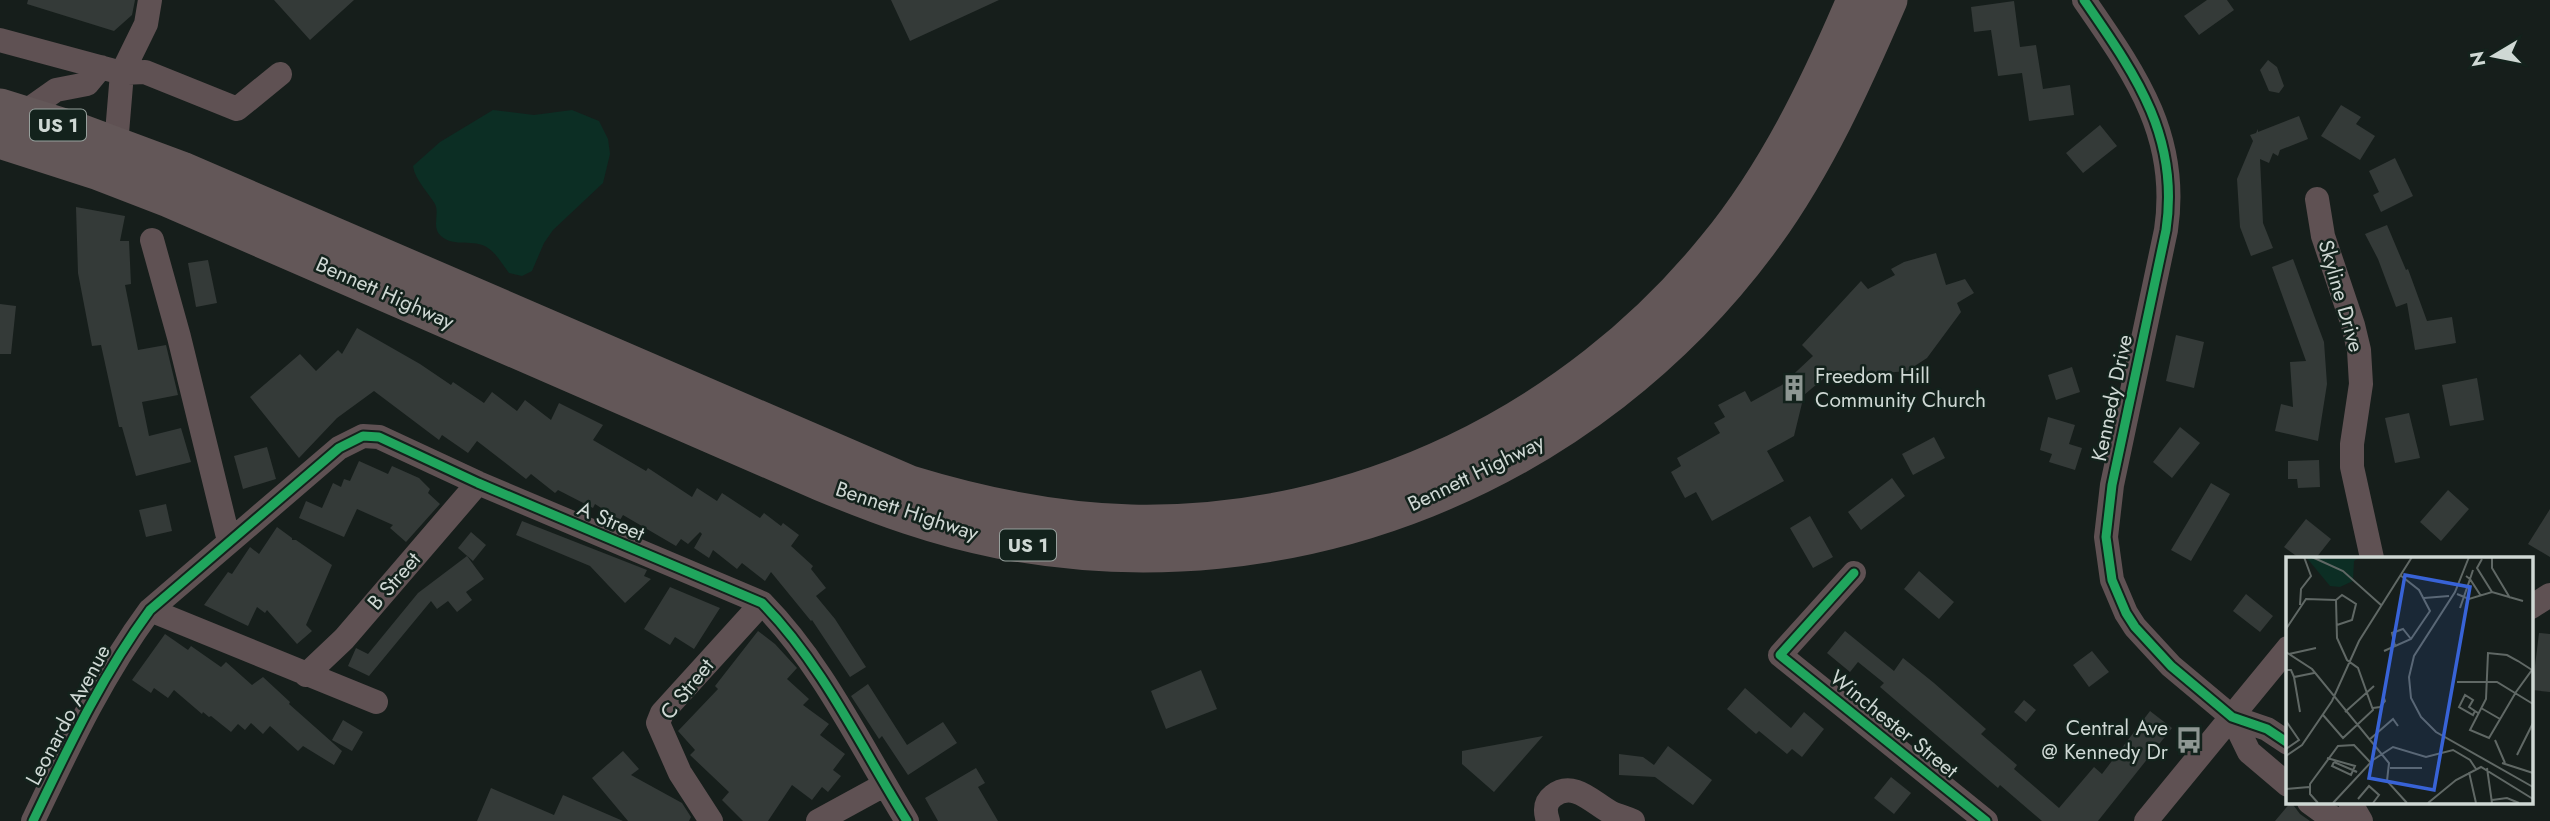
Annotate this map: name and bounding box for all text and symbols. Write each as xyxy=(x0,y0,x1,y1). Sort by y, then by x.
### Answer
north arrow xyxy=(2459,21,2529,91)
text: N xyxy=(2463,49,2492,69)
road number: US 1 xyxy=(30,110,86,140)
street label: Skyline Drive xyxy=(2311,236,2371,356)
street label: Bennett Highway xyxy=(311,249,460,337)
street label: Kennedy Drive xyxy=(2084,332,2140,464)
place label: Freedom Hill Community Church xyxy=(1815,361,1986,415)
building icon: Freedom Hill Community Church xyxy=(1779,373,1809,403)
street label: Bennett Highway xyxy=(1403,427,1550,519)
street label: Bennett Highway xyxy=(832,474,983,548)
street label: A Street xyxy=(573,493,649,549)
road number: US 1 xyxy=(1000,530,1056,560)
street label: B Street xyxy=(360,545,428,617)
inset map xyxy=(2286,557,2532,804)
street label: Leonardo Avenue xyxy=(18,639,118,791)
street label: C Street xyxy=(653,652,721,726)
street label: Winchester Street xyxy=(1824,663,1964,785)
place label: Central Ave @ Kennedy Dr xyxy=(2042,713,2169,767)
bus stop icon: Central Ave @ Kennedy Dr xyxy=(2174,725,2204,755)

